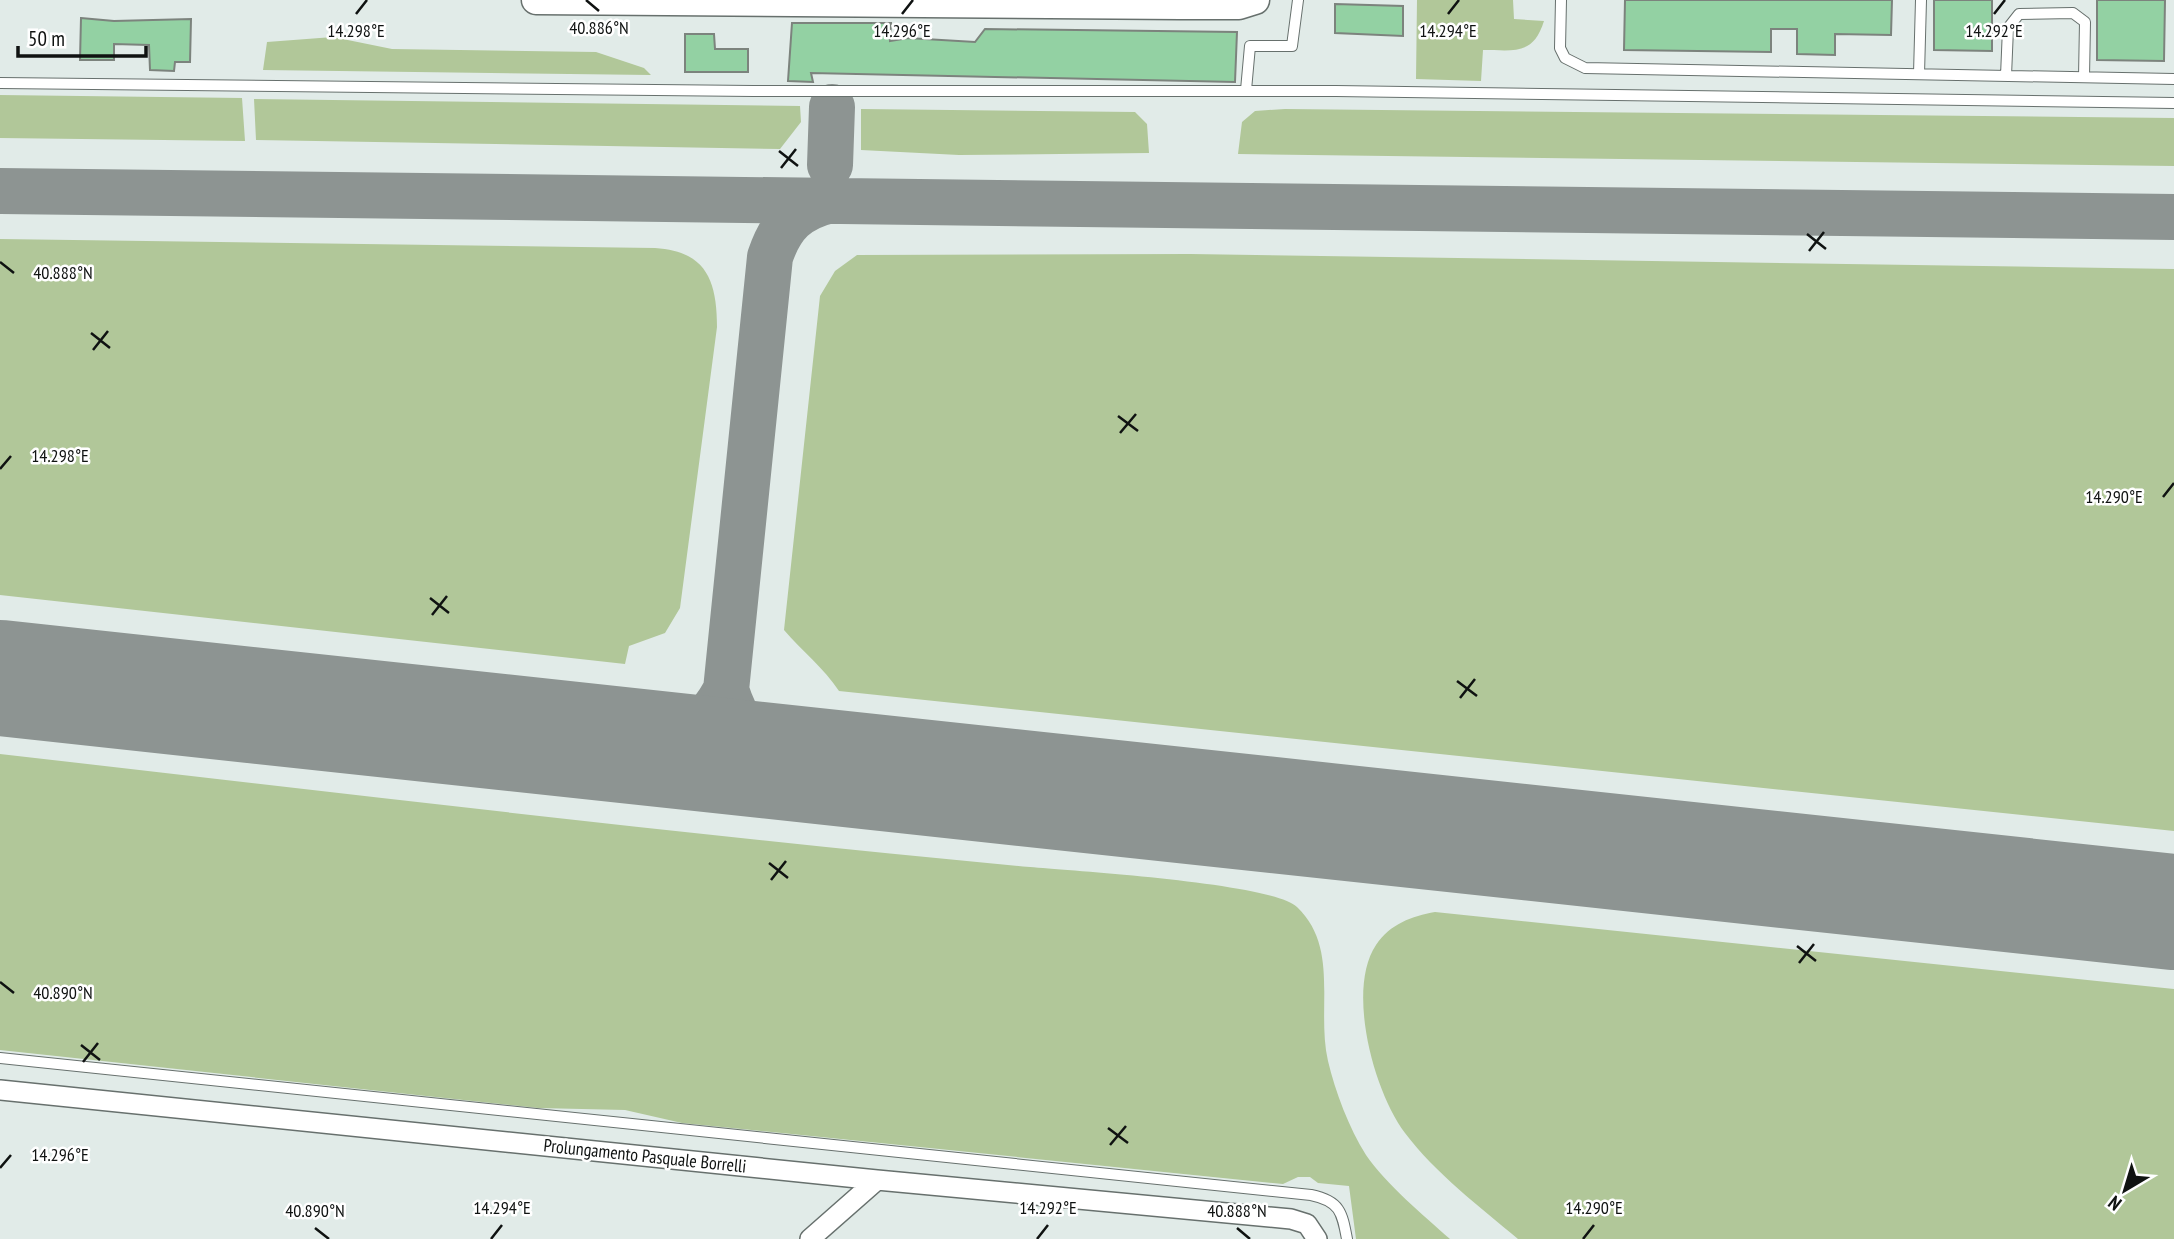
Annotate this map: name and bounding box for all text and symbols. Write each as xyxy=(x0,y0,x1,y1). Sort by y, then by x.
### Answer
scale bar xyxy=(18,14,145,58)
text: 40.886°N xyxy=(569,16,629,39)
text: 14.298°E xyxy=(327,19,385,42)
text: 14.296°E xyxy=(873,19,931,42)
text: 14.294°E xyxy=(1419,19,1477,42)
text: 14.292°E xyxy=(1965,19,2023,42)
text: 50 m xyxy=(28,25,65,52)
text: 40.888°N xyxy=(33,261,93,284)
text: 14.298°E xyxy=(31,444,89,467)
text: 14.290°E xyxy=(2085,485,2143,508)
text: 40.890°N xyxy=(33,981,93,1004)
street label: Prolungamento Pasquale Borrelli xyxy=(543,1133,748,1178)
text: 14.296°E xyxy=(31,1143,89,1166)
north arrow xyxy=(2090,1155,2160,1225)
text: N xyxy=(2103,1191,2126,1216)
text: 14.294°E xyxy=(473,1196,531,1219)
text: 14.292°E xyxy=(1019,1196,1077,1219)
text: 14.290°E xyxy=(1565,1196,1623,1219)
text: 40.890°N xyxy=(285,1199,345,1222)
text: 40.888°N xyxy=(1207,1199,1267,1222)

